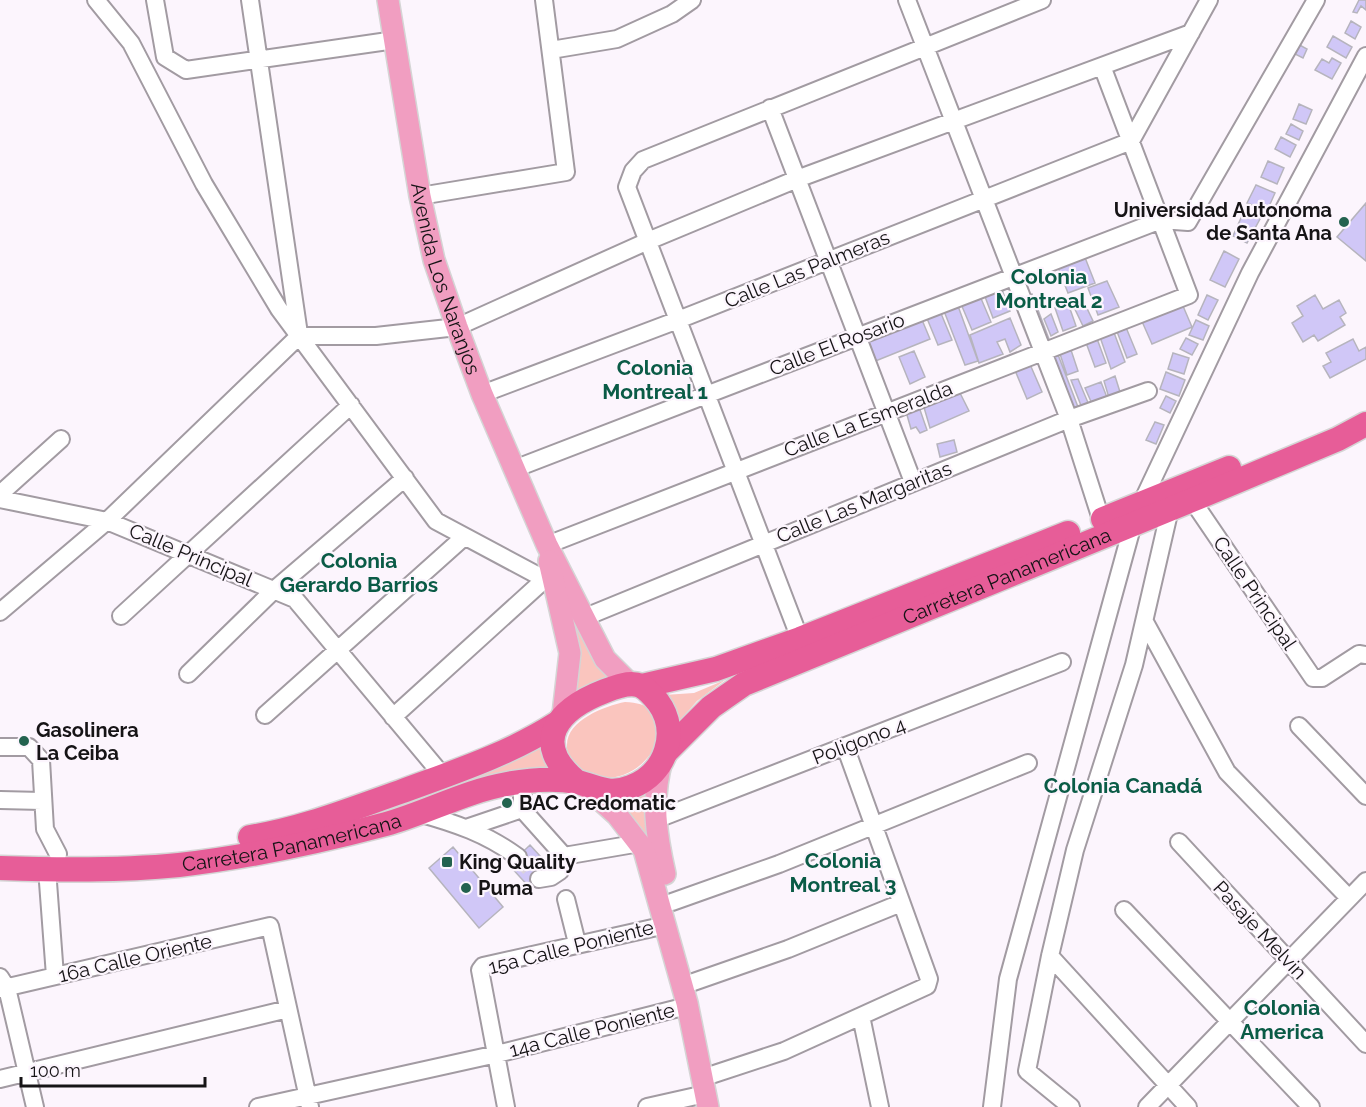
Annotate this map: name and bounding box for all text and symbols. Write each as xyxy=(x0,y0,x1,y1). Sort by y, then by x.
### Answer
street label: Avenida Los Naranjos xyxy=(406,181,486,378)
place label: Universidad Autonoma de Santa Ana xyxy=(1114,198,1332,245)
marker: Universidad Autonoma de Santa Ana xyxy=(1337,215,1351,229)
street label: Calle Las Palmeras xyxy=(721,225,893,313)
district label: Colonia Montreal 2 xyxy=(996,264,1103,313)
street label: Calle El Rosario xyxy=(766,307,908,381)
district label: Colonia Montreal 1 xyxy=(602,355,708,404)
street label: Calle La Esmeralda xyxy=(780,376,956,462)
street label: Calle Las Margaritas xyxy=(773,456,955,548)
street label: Calle Principal xyxy=(126,518,257,592)
street label: Carretera Panamericana xyxy=(899,523,1115,630)
street label: Calle Principal xyxy=(1208,532,1302,655)
district label: Colonia Gerardo Barrios xyxy=(280,548,438,597)
street label: Poligono 4 xyxy=(809,712,909,770)
place label: Gasolinera La Ceiba xyxy=(36,718,139,765)
marker: Gasolinera La Ceiba xyxy=(17,734,31,748)
district label: Colonia Canadá xyxy=(1044,773,1202,798)
place label: BAC Credomatic xyxy=(519,791,676,815)
marker: BAC Credomatic xyxy=(500,796,514,810)
street label: Carretera Panamericana xyxy=(181,808,404,877)
district label: Colonia Montreal 3 xyxy=(790,848,896,897)
place label: King Quality xyxy=(459,850,576,874)
marker: King Quality xyxy=(440,855,454,869)
place label: Puma xyxy=(478,876,533,900)
street label: Pasaje Melvin xyxy=(1208,876,1312,984)
marker: Puma xyxy=(459,881,473,895)
street label: 15a Calle Poniente xyxy=(486,915,656,979)
street label: 16a Calle Oriente xyxy=(56,929,214,987)
district label: Colonia America xyxy=(1240,995,1324,1044)
street label: 14a Calle Poniente xyxy=(507,998,677,1062)
scale bar xyxy=(21,1050,206,1088)
text: 100 m xyxy=(30,1060,81,1081)

